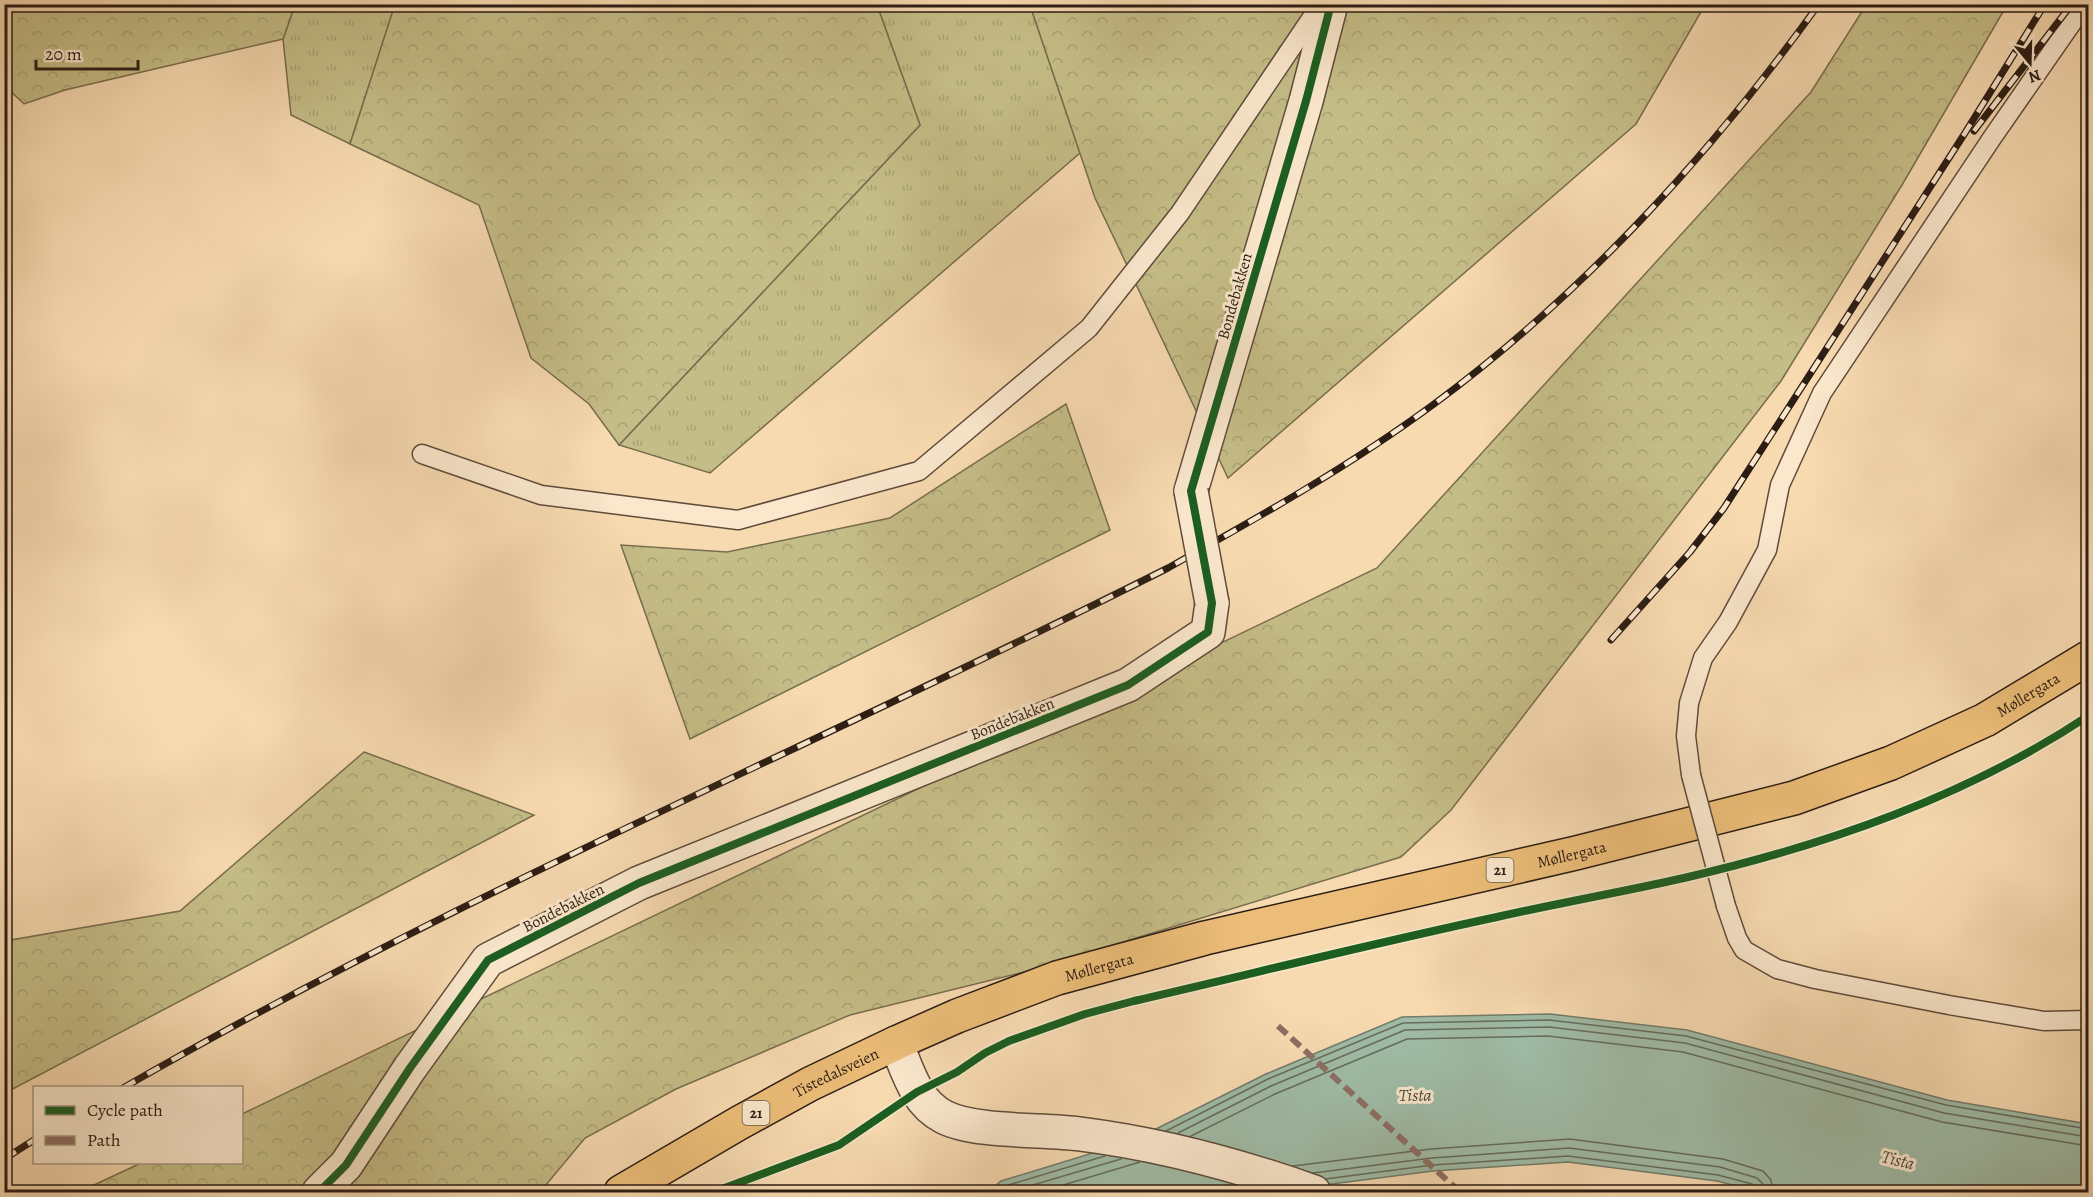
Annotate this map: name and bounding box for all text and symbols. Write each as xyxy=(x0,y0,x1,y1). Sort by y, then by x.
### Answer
scale bar xyxy=(36,33,138,71)
north arrow xyxy=(2000,33,2060,93)
text: 20 m xyxy=(45,42,82,66)
text: N xyxy=(2025,64,2044,89)
street label: Bondebakken xyxy=(1212,250,1258,342)
street label: Møllergata xyxy=(1993,667,2065,723)
street label: Bondebakken xyxy=(967,692,1058,746)
street label: Møllergata xyxy=(1535,836,1609,874)
road number: 21 xyxy=(1486,858,1514,882)
street label: Bondebakken xyxy=(519,878,608,938)
street label: Møllergata xyxy=(1062,948,1136,987)
street label: Tistedalsveien xyxy=(789,1043,883,1103)
water label: Tista xyxy=(1399,1083,1431,1107)
legend xyxy=(33,1086,243,1164)
text: Cycle path xyxy=(87,1098,163,1122)
road number: 21 xyxy=(742,1101,770,1125)
text: Path xyxy=(87,1128,121,1152)
water label: Tista xyxy=(1879,1144,1917,1176)

